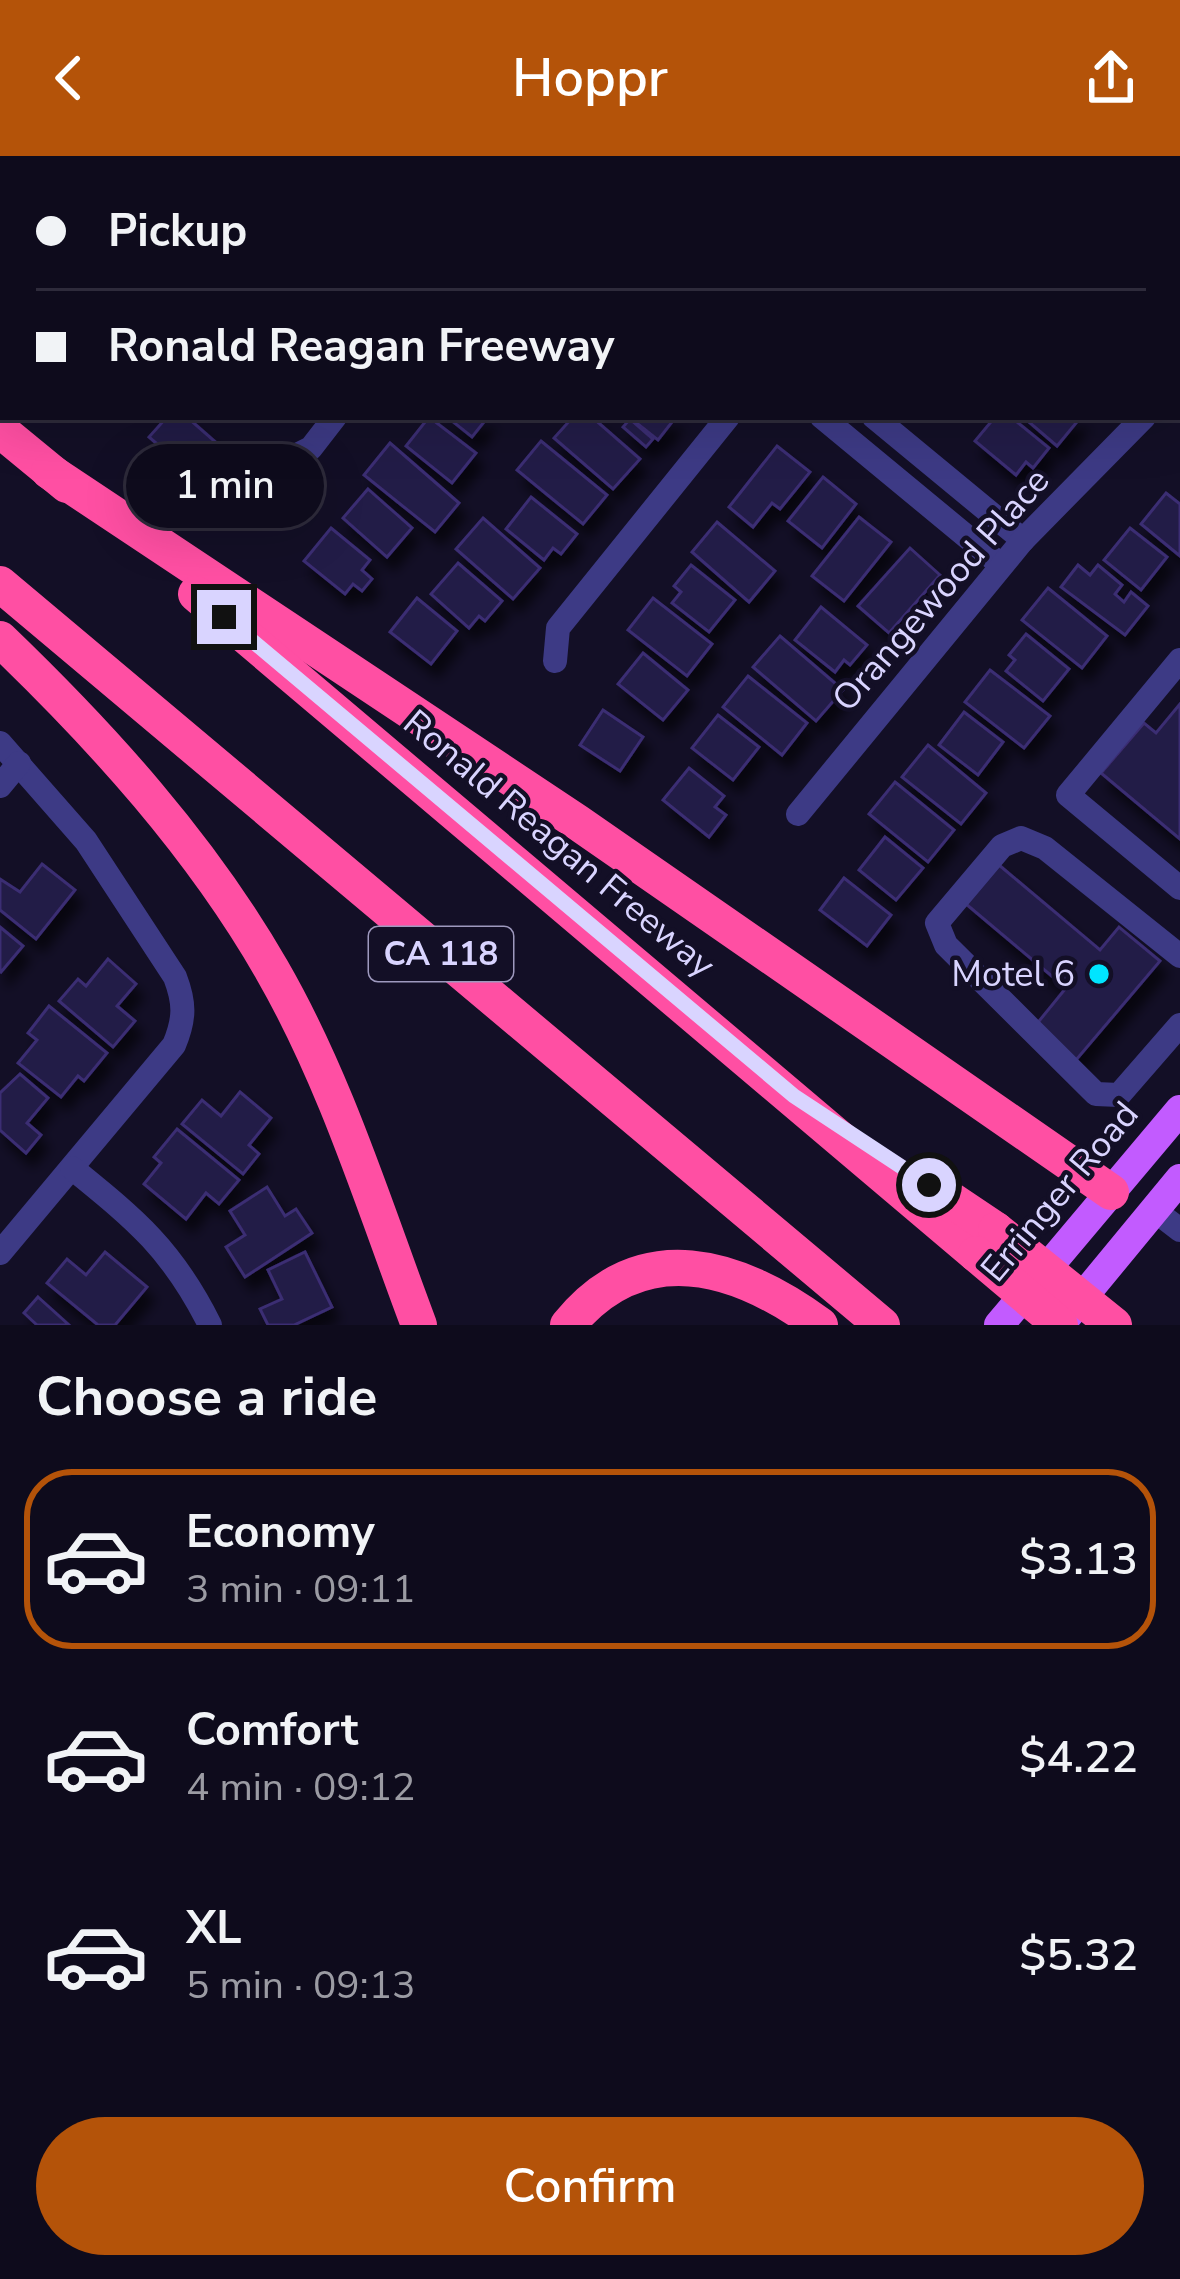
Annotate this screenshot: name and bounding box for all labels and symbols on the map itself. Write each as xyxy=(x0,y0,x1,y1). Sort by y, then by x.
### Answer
callout: 1 min xyxy=(125,443,323,527)
street label: Orangewood Place xyxy=(821,458,1061,722)
route end xyxy=(197,590,251,644)
street label: Ronald Reagan Freeway xyxy=(393,699,726,989)
road number: CA 118 xyxy=(369,927,513,981)
place label: Motel 6 xyxy=(951,950,1075,999)
marker: Motel 6 xyxy=(1086,961,1112,987)
street label: Erringer Road xyxy=(970,1091,1150,1293)
route start xyxy=(902,1158,956,1212)

